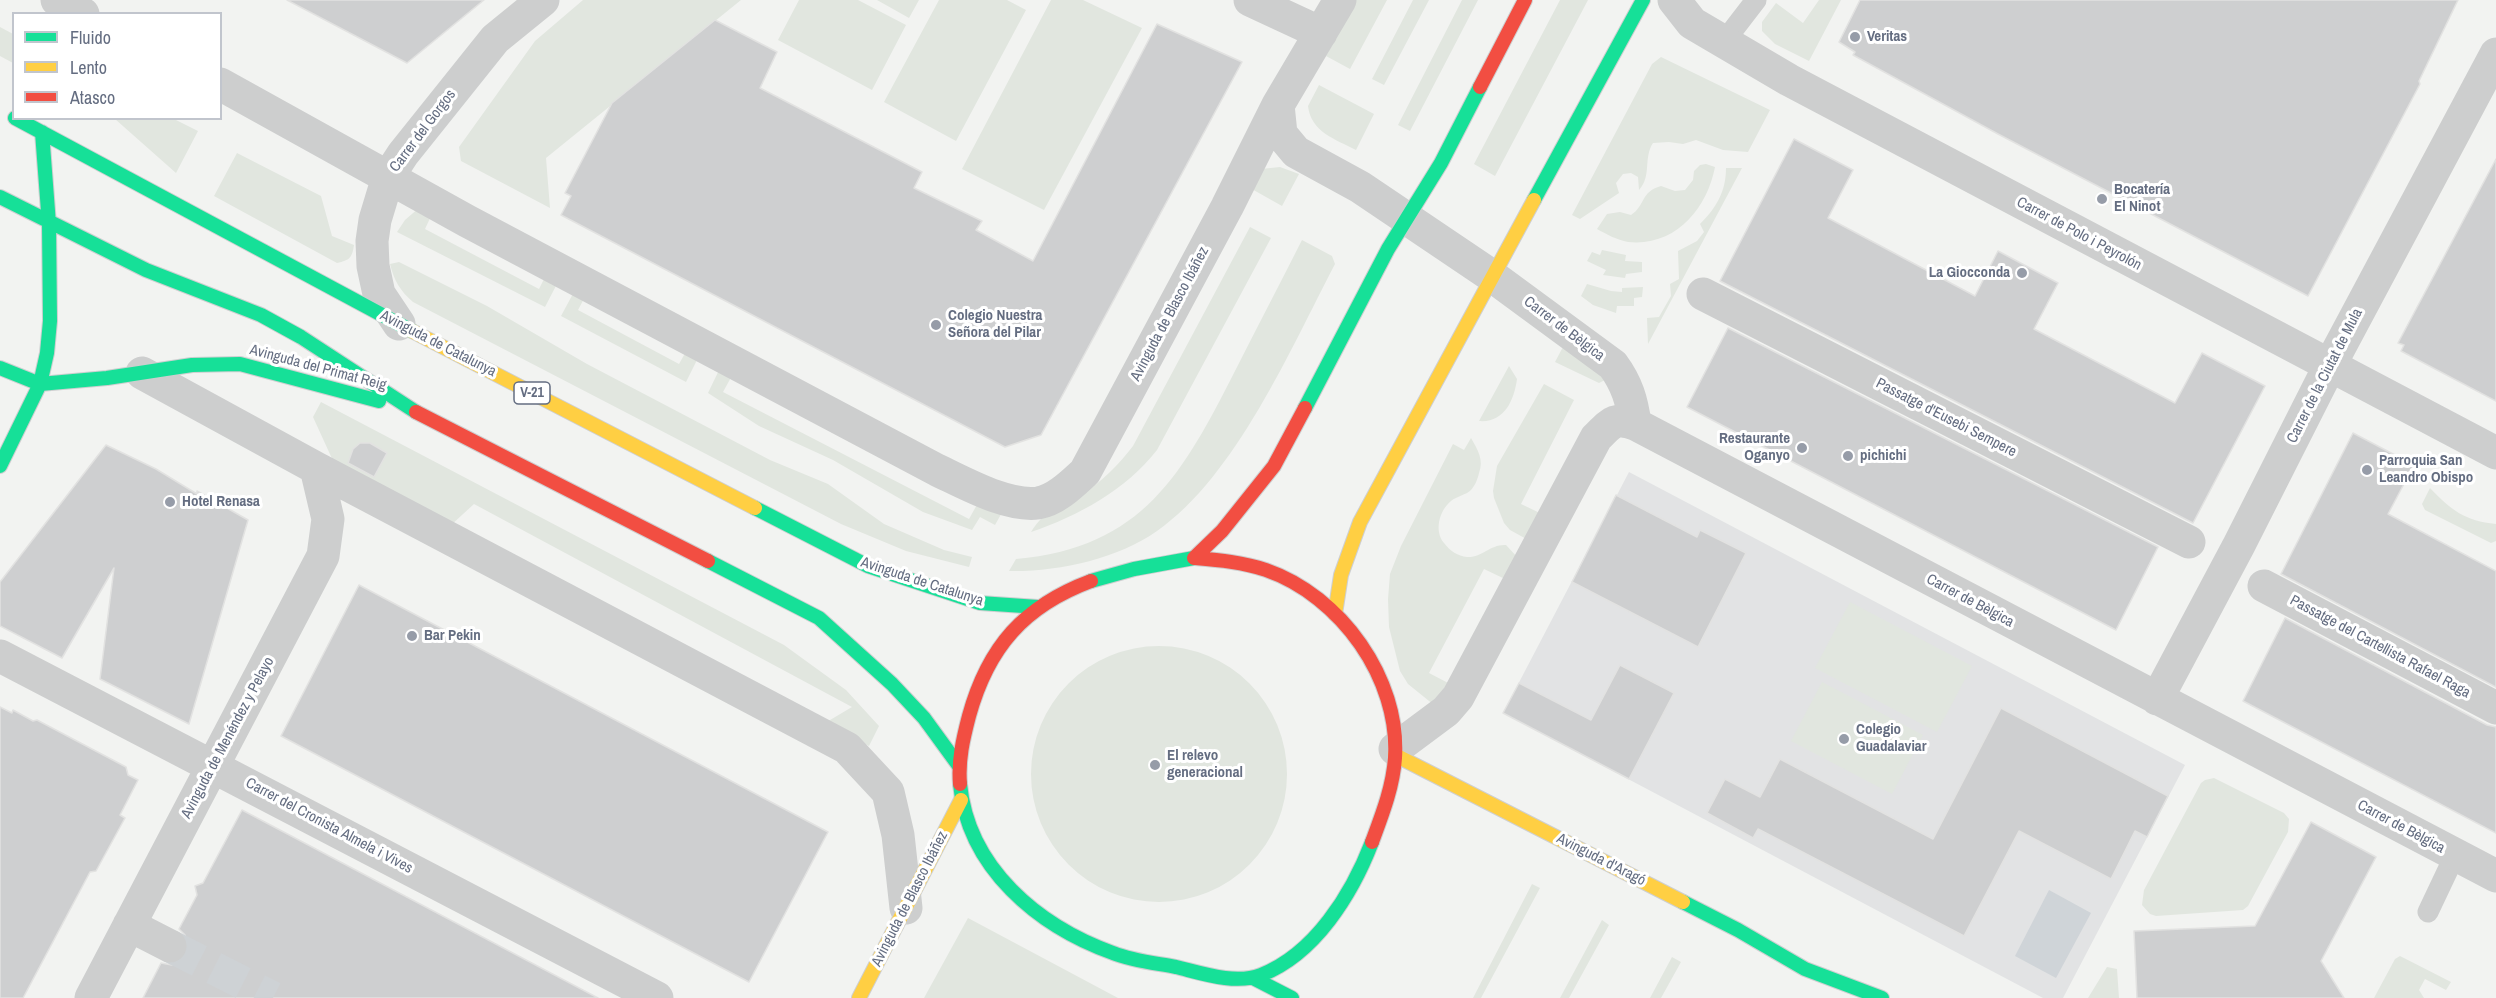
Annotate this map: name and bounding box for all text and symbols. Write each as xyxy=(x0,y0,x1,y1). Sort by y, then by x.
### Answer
legend xyxy=(12,12,222,120)
text: Fluido xyxy=(70,25,111,50)
place label: Veritas xyxy=(1867,28,1907,46)
marker: Veritas xyxy=(1848,30,1862,44)
text: Lento xyxy=(70,55,107,80)
text: Atasco xyxy=(70,85,115,110)
street label: Carrer del Gorgos xyxy=(386,86,460,176)
place label: Bocatería El Ninot xyxy=(2114,181,2170,216)
marker: Bocatería El Ninot xyxy=(2095,192,2109,206)
street label: Carrer de Polo i Peyrolón xyxy=(2014,193,2144,275)
street label: Avinguda de Blasco Ibáñez xyxy=(1127,244,1213,384)
place label: La Giocconda xyxy=(1929,264,2010,282)
marker: La Giocconda xyxy=(2015,266,2029,280)
street label: Carrer de Bèlgica xyxy=(1520,293,1608,365)
street label: Carrer de la Ciutat de Mula xyxy=(2283,306,2367,446)
street label: Avinguda de Catalunya xyxy=(377,307,499,381)
place label: Colegio Nuestra Señora del Pilar xyxy=(948,307,1042,342)
marker: Colegio Nuestra Señora del Pilar xyxy=(929,318,943,332)
street label: Avinguda del Primat Reig xyxy=(248,341,388,395)
street label: Passatge d'Eusebi Sempere xyxy=(1873,375,2019,461)
road number: V-21 xyxy=(514,382,550,404)
place label: Restaurante Oganyo xyxy=(1719,430,1790,465)
marker: Restaurante Oganyo xyxy=(1795,441,1809,455)
place label: pichichi xyxy=(1860,447,1906,465)
marker: pichichi xyxy=(1841,449,1855,463)
place label: Parroquia San Leandro Obispo xyxy=(2379,452,2473,487)
marker: Parroquia San Leandro Obispo xyxy=(2360,463,2374,477)
place label: Hotel Renasa xyxy=(182,493,260,511)
marker: Hotel Renasa xyxy=(163,495,177,509)
street label: Avinguda de Catalunya xyxy=(859,554,985,610)
street label: Carrer de Bèlgica xyxy=(1923,570,2017,632)
street label: Passatge del Cartellista Rafael Raga xyxy=(2287,592,2473,702)
place label: Bar Pekin xyxy=(424,627,481,645)
marker: Bar Pekin xyxy=(405,629,419,643)
street label: Avinguda de Menéndez y Pelayo xyxy=(178,654,278,822)
place label: Colegio Guadalaviar xyxy=(1856,721,1926,756)
marker: Colegio Guadalaviar xyxy=(1837,732,1851,746)
place label: El relevo generacional xyxy=(1167,747,1243,782)
marker: El relevo generacional xyxy=(1148,758,1162,772)
street label: Carrer del Cronista Almela i Vives xyxy=(242,774,416,878)
street label: Carrer de Bèlgica xyxy=(2354,796,2448,858)
street label: Avinguda de Blasco Ibáñez xyxy=(868,828,952,970)
street label: Avinguda d'Aragó xyxy=(1554,830,1648,890)

